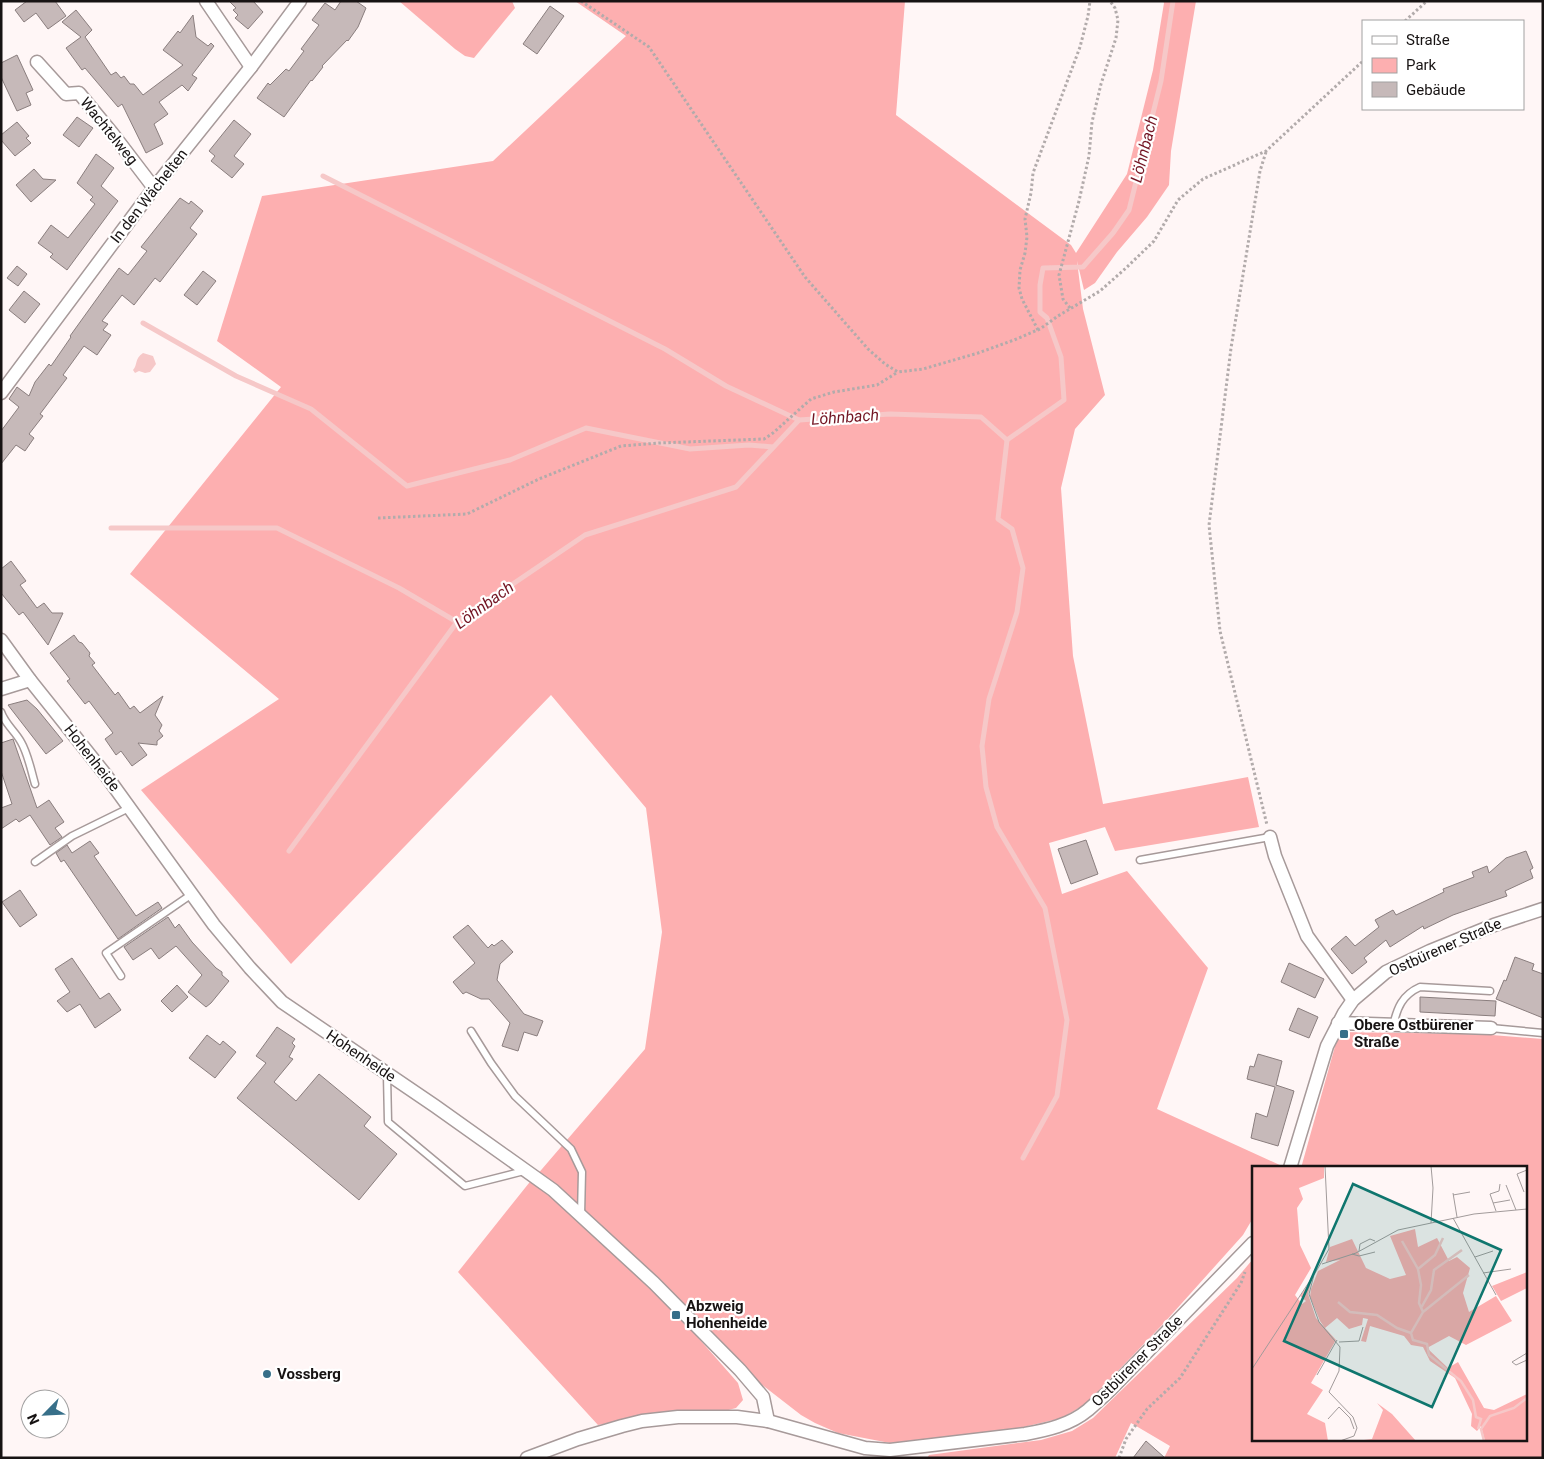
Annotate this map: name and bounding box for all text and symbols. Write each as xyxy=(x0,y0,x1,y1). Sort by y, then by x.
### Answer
legend xyxy=(1362,20,1524,110)
text: Straße xyxy=(1406,31,1450,49)
text: Park xyxy=(1406,56,1437,74)
text: Gebäude xyxy=(1406,81,1465,99)
street label: Wachtelweg xyxy=(76,94,142,168)
water label: Löhnbach xyxy=(1127,114,1161,184)
street label: In den Wächelten xyxy=(107,145,191,247)
water label: Löhnbach xyxy=(810,405,880,429)
water label: Löhnbach xyxy=(451,577,517,633)
street label: Hohenheide xyxy=(60,721,124,795)
street label: Ostbürener Straße xyxy=(1386,914,1504,980)
place label: Obere Ostbürener Straße xyxy=(1354,1016,1474,1051)
street label: Hohenheide xyxy=(323,1026,399,1086)
marker: Obere Ostbürener Straße xyxy=(1338,1028,1350,1040)
inset map xyxy=(1252,1166,1526,1442)
place label: Abzweig Hohenheide xyxy=(686,1297,767,1332)
marker: Abzweig Hohenheide xyxy=(670,1309,682,1321)
street label: Ostbürener Straße xyxy=(1088,1312,1186,1410)
place label: Vossberg xyxy=(277,1365,341,1383)
marker: Vossberg xyxy=(261,1368,273,1380)
north arrow xyxy=(20,1389,70,1439)
text: N xyxy=(24,1412,42,1427)

